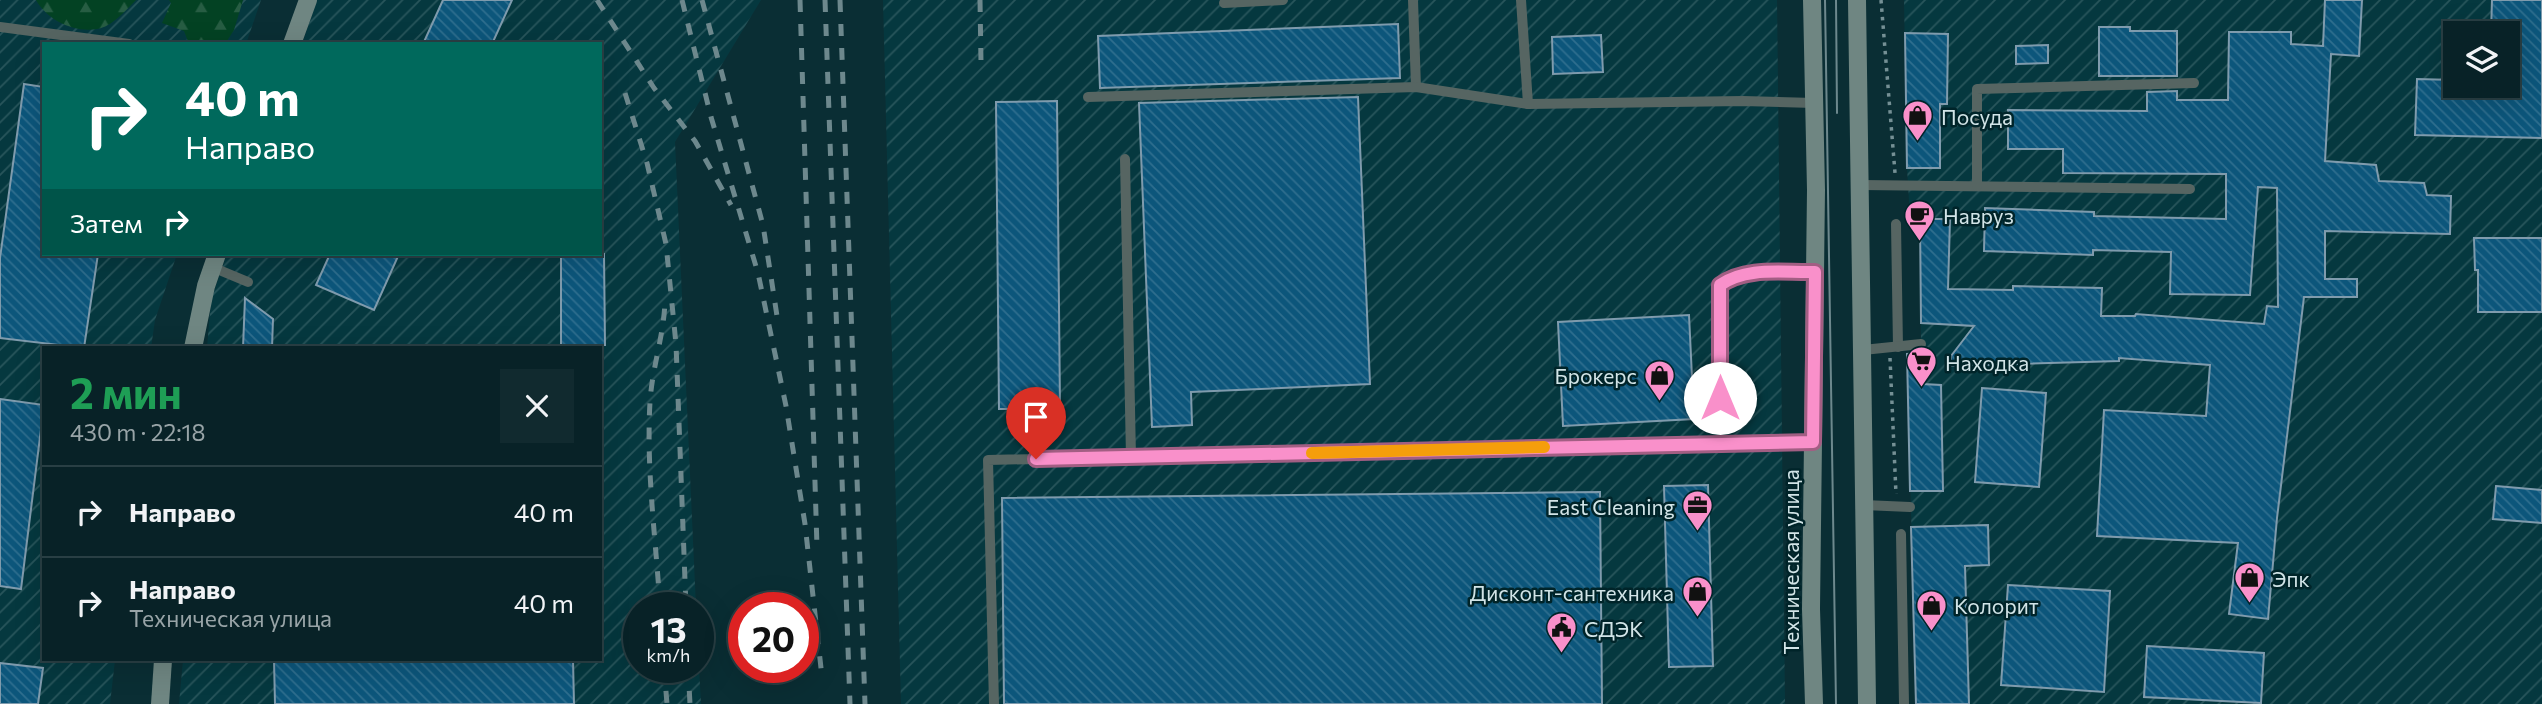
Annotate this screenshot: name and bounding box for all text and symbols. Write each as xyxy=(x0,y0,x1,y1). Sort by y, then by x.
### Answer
map controls xyxy=(2443,21,2520,98)
button: layers xyxy=(2443,21,2520,98)
text: 40 m xyxy=(185,66,300,126)
icon: right xyxy=(70,70,161,161)
shop icon: Посуда xyxy=(1901,99,1935,143)
place label: Посуда xyxy=(1941,104,2013,129)
text: Направо xyxy=(185,126,315,166)
cafe icon: Навруз xyxy=(1903,198,1937,242)
icon: right xyxy=(157,203,195,241)
place label: Навруз xyxy=(1943,203,2014,228)
text: Затем xyxy=(70,207,143,238)
supermarket icon: Находка xyxy=(1905,345,1939,389)
place label: Находка xyxy=(1945,350,2029,375)
shop icon: Брокерс xyxy=(1643,358,1677,402)
position arrow xyxy=(1683,361,1757,435)
place label: Брокерс xyxy=(1555,363,1637,388)
text: 2 мин xyxy=(70,366,182,418)
button: close xyxy=(500,369,574,443)
pin xyxy=(1006,387,1066,459)
icon: arrive xyxy=(1017,398,1055,436)
text: 430 m · 22:18 xyxy=(70,418,205,446)
street label: Техническая улица xyxy=(1778,469,1803,655)
office icon: East Cleaning xyxy=(1681,489,1715,533)
icon: right xyxy=(70,493,108,531)
place label: East Cleaning xyxy=(1547,494,1675,519)
text: Направо xyxy=(129,496,236,527)
text: 40 m xyxy=(514,496,574,527)
shop icon: Эпк xyxy=(2232,561,2266,605)
place label: Эпк xyxy=(2272,566,2310,591)
text: Направо xyxy=(129,573,236,604)
shop icon: Дисконт-сантехника xyxy=(1680,575,1714,619)
place label: Дисконт-сантехника xyxy=(1470,580,1674,605)
icon: right xyxy=(70,584,108,622)
text: 40 m xyxy=(514,587,574,618)
shop icon: Колорит xyxy=(1914,588,1948,632)
speed limit sign: 20 xyxy=(728,592,819,683)
place label: Колорит xyxy=(1954,593,2039,618)
text: Техническая улица xyxy=(129,604,332,632)
text: 13 xyxy=(650,607,687,650)
public building icon: СДЭК xyxy=(1544,611,1578,655)
place label: СДЭК xyxy=(1584,616,1643,641)
text: km/h xyxy=(647,644,690,666)

